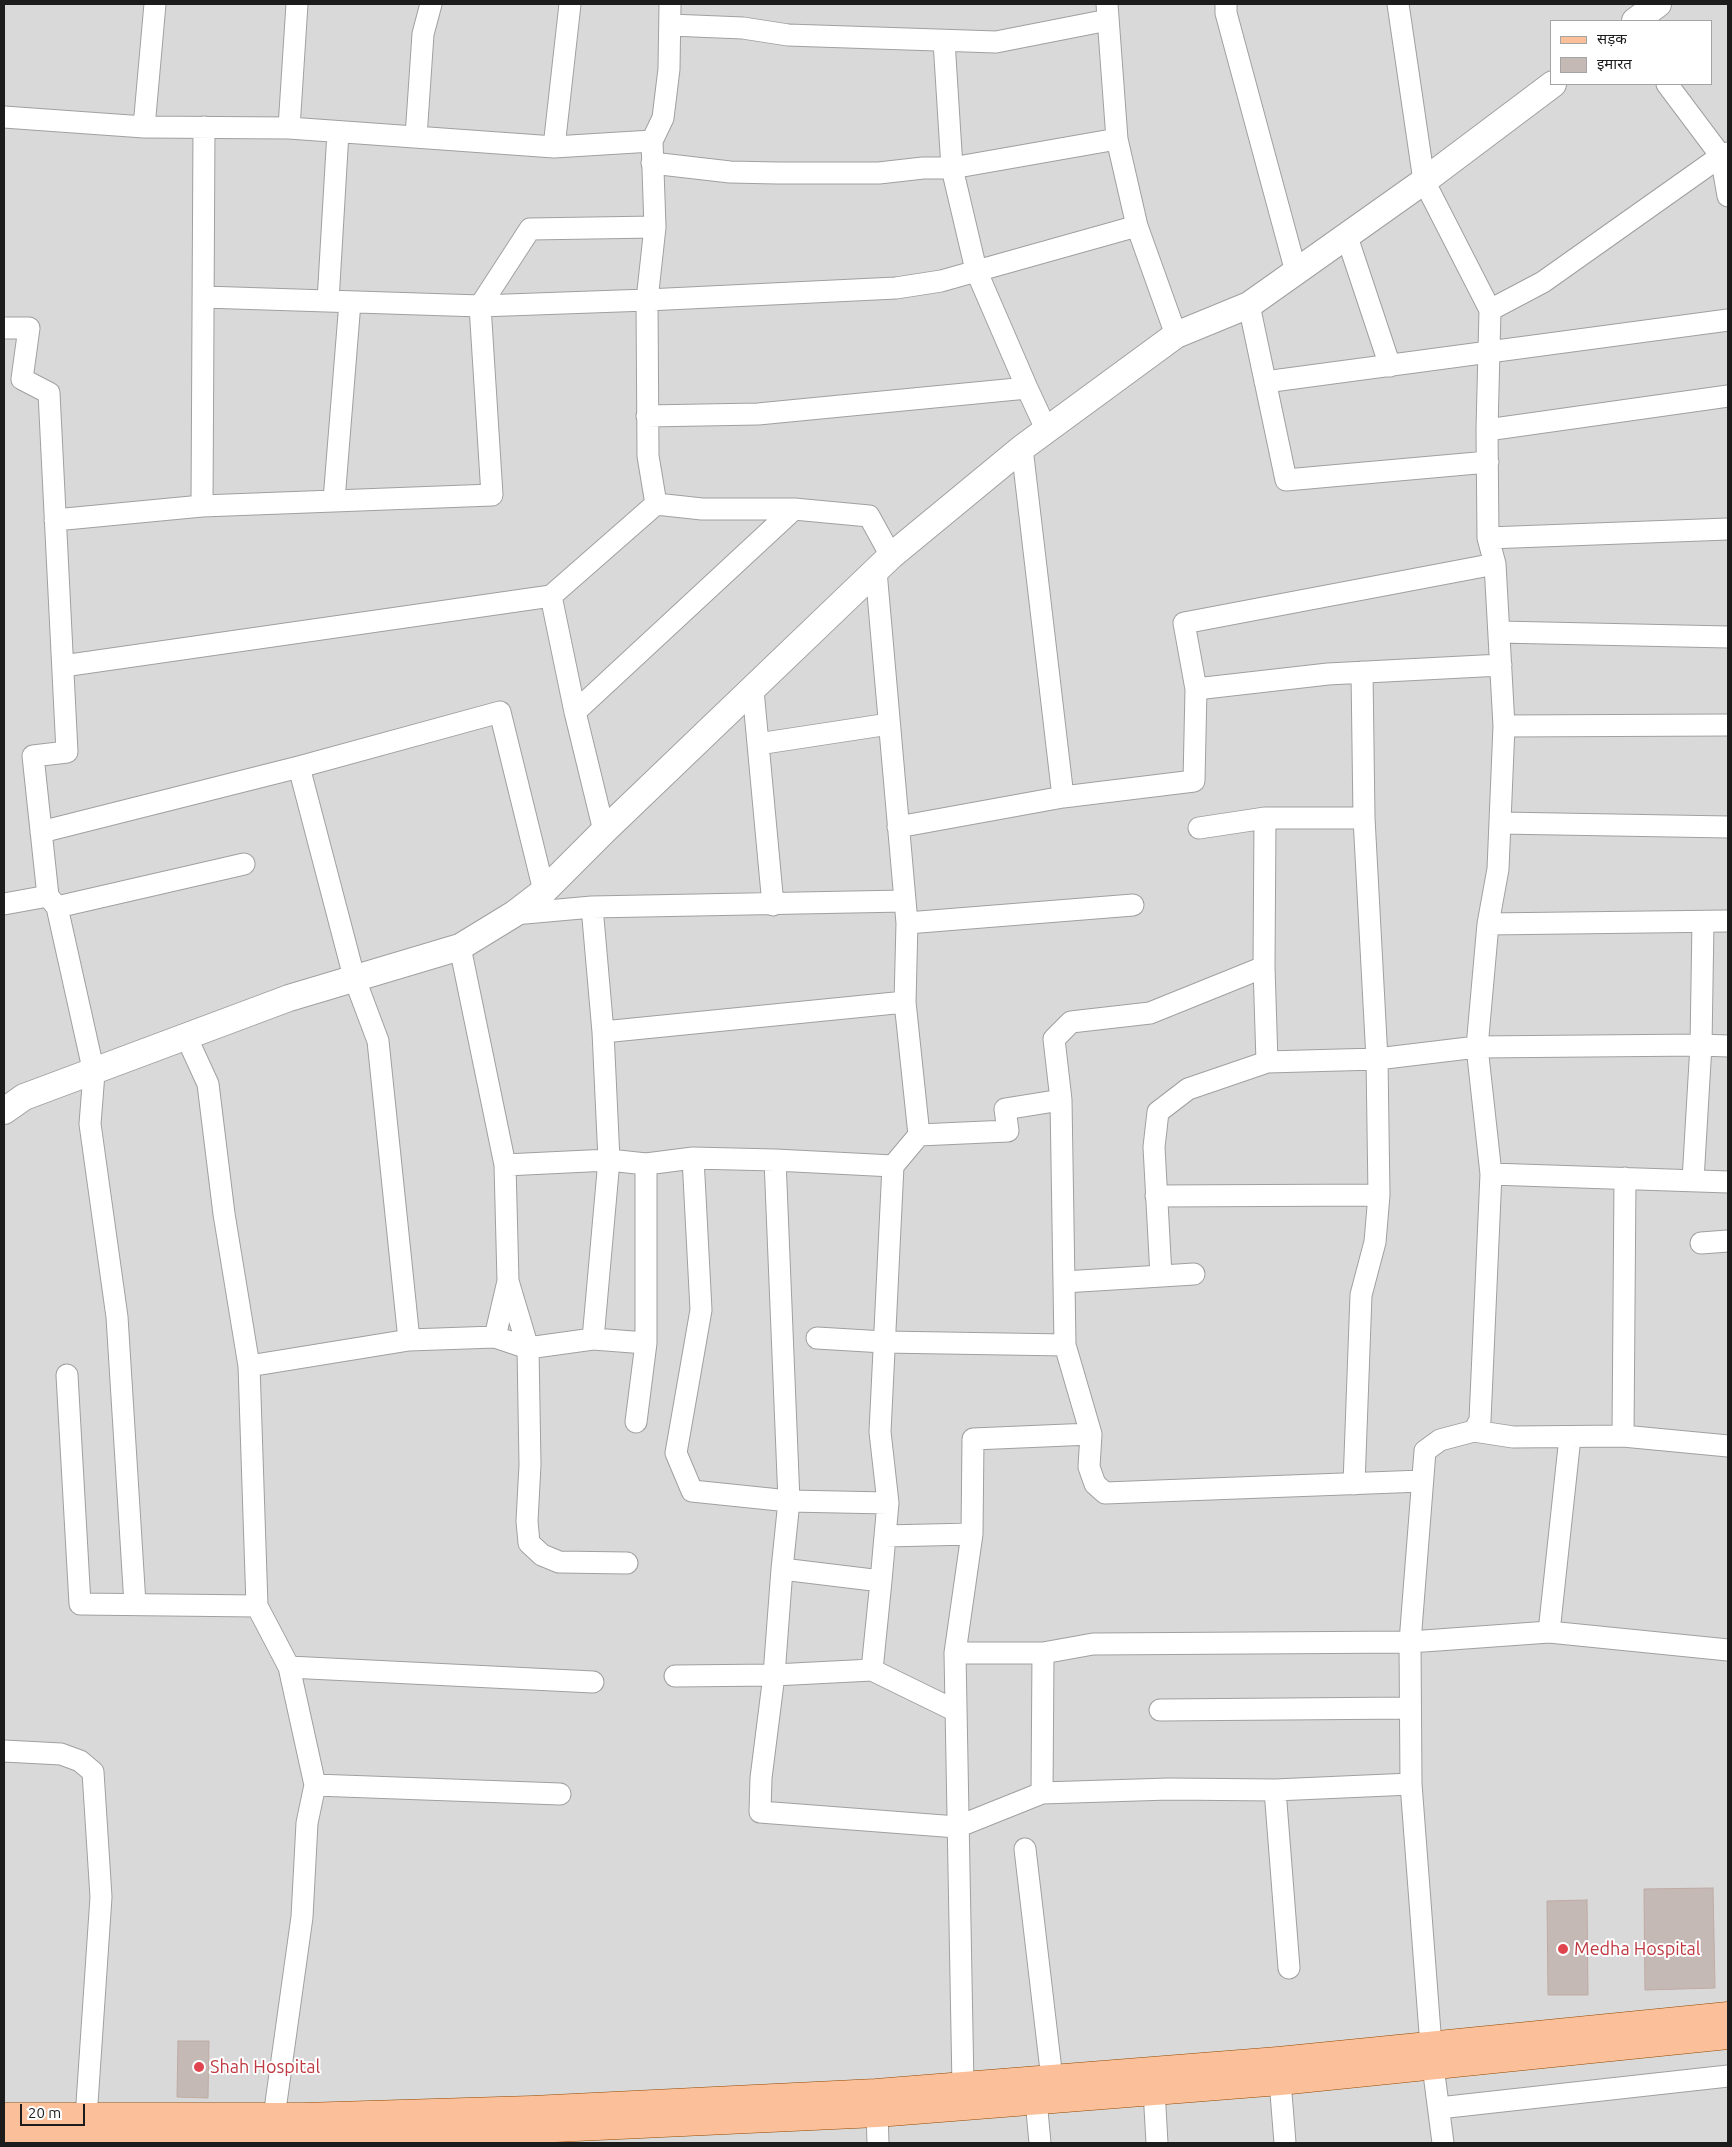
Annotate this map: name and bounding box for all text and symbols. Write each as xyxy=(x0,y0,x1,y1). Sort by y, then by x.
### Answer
legend xyxy=(1550,20,1712,85)
text: सड़क xyxy=(1597,30,1627,47)
text: इमारत xyxy=(1597,55,1632,72)
place label: Medha Hospital xyxy=(1574,1938,1701,1960)
marker: Medha Hospital xyxy=(1556,1942,1570,1956)
place label: Shah Hospital xyxy=(210,2056,320,2078)
marker: Shah Hospital xyxy=(192,2060,206,2074)
scale bar xyxy=(22,2094,88,2126)
text: 20 m xyxy=(28,2104,61,2121)

